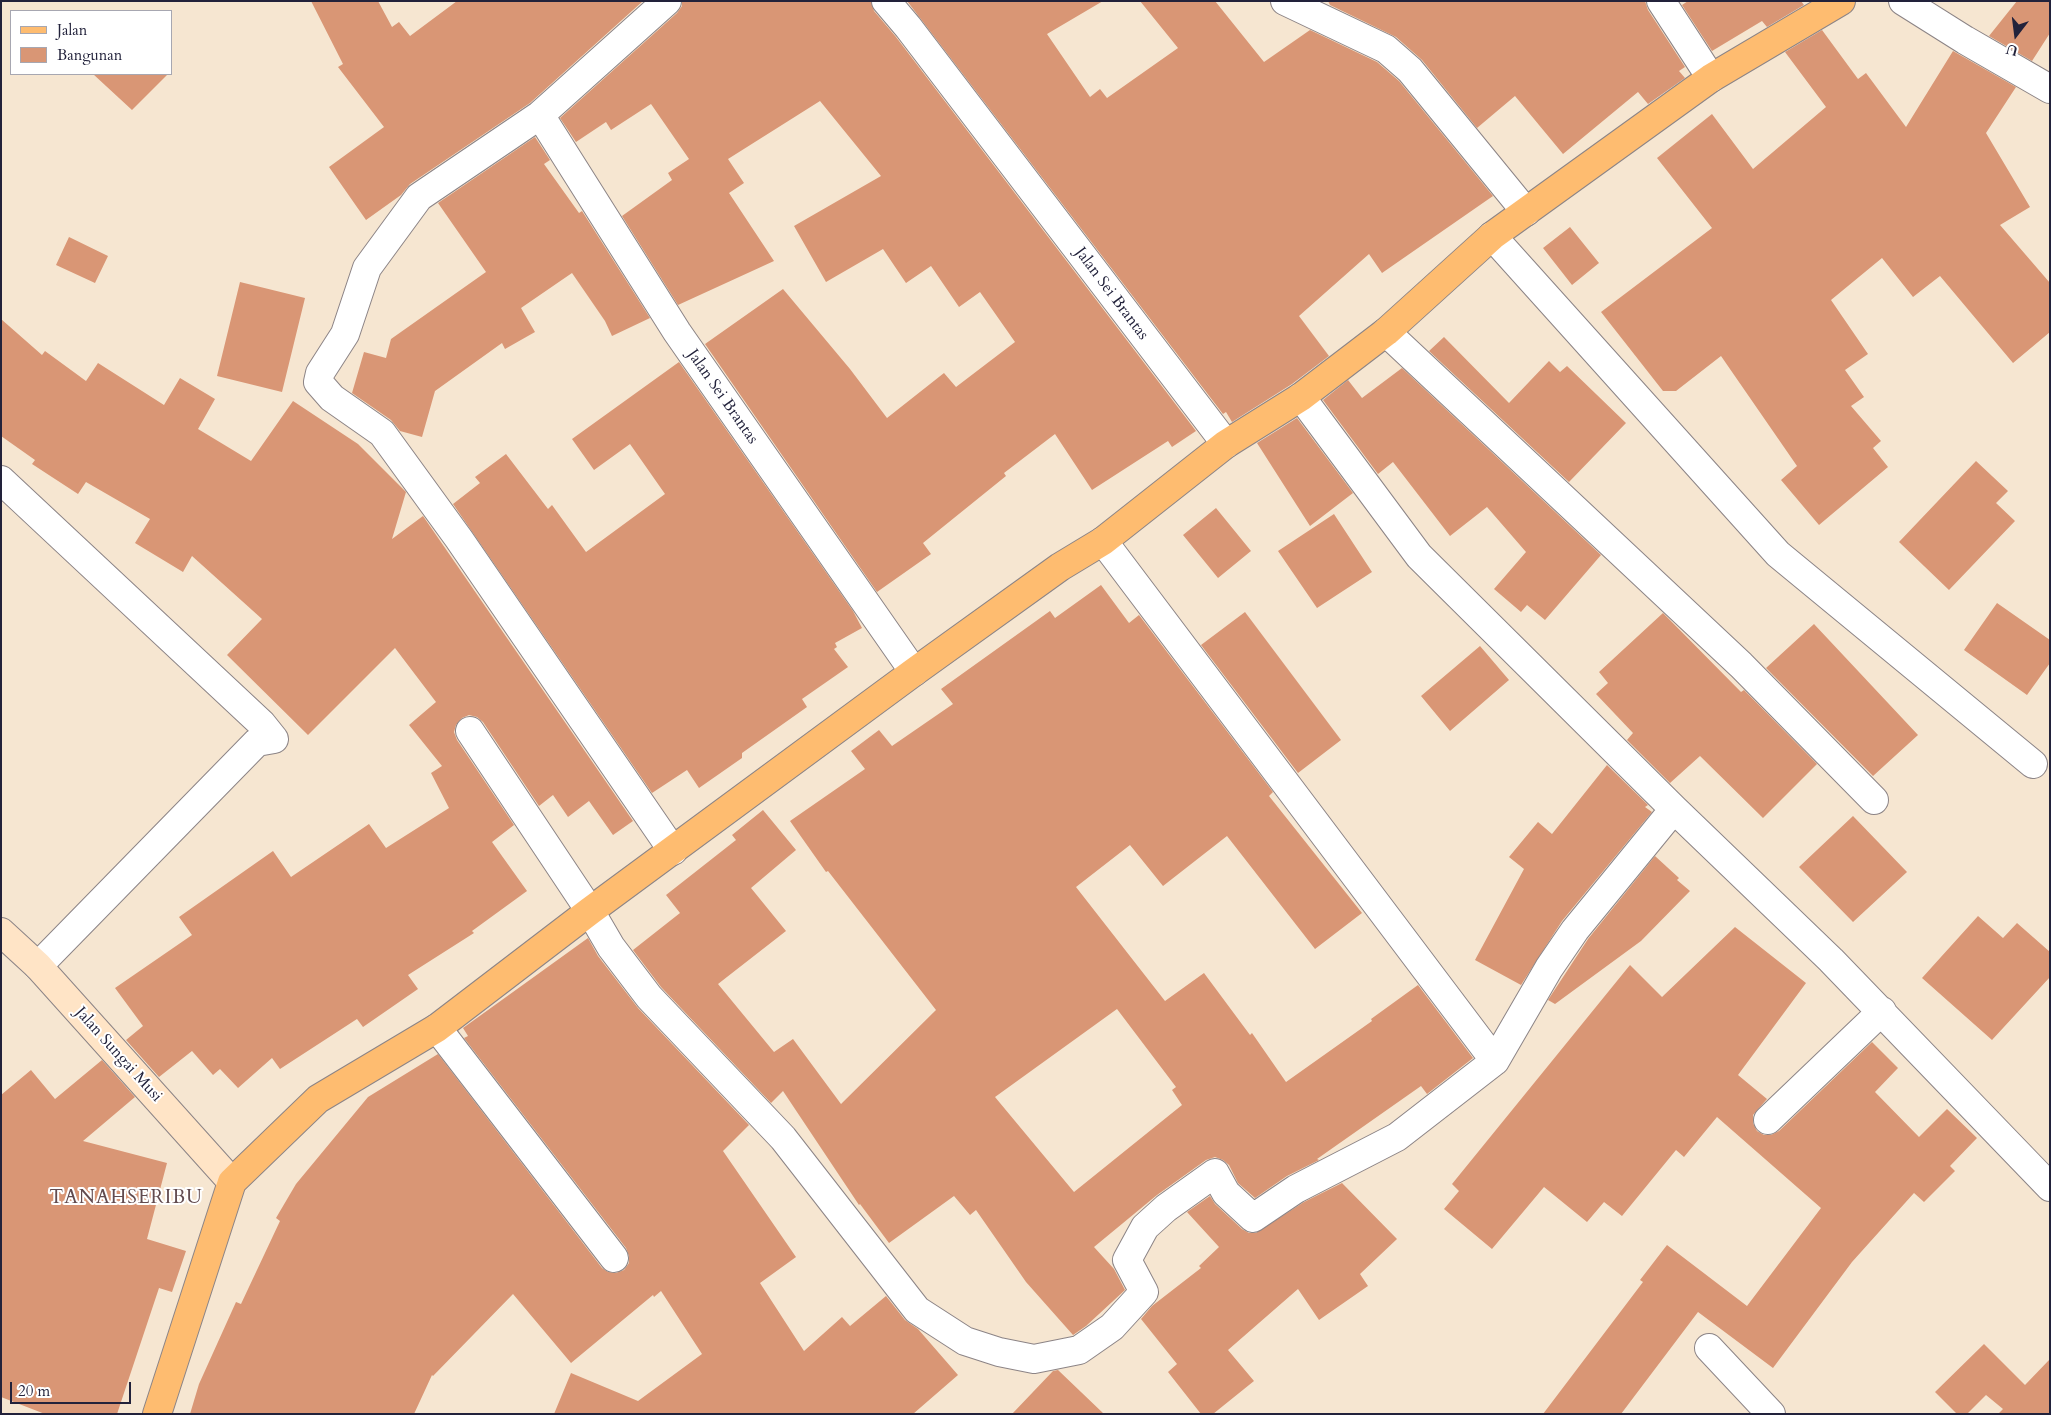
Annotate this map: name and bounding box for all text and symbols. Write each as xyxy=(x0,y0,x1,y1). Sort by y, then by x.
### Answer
legend xyxy=(10,10,172,75)
north arrow xyxy=(1991,10,2041,60)
text: Jalan xyxy=(57,20,87,40)
text: U xyxy=(2004,39,2020,61)
text: Bangunan xyxy=(57,45,122,65)
street label: Jalan Sei Brantas xyxy=(1070,244,1152,344)
street label: Jalan Sei Brantas xyxy=(682,346,762,448)
street label: Jalan Sungai Musi xyxy=(70,1004,166,1106)
district label: TANAHSERIBU xyxy=(48,1188,204,1210)
scale bar xyxy=(12,1372,134,1404)
text: 20 m xyxy=(18,1381,50,1401)

